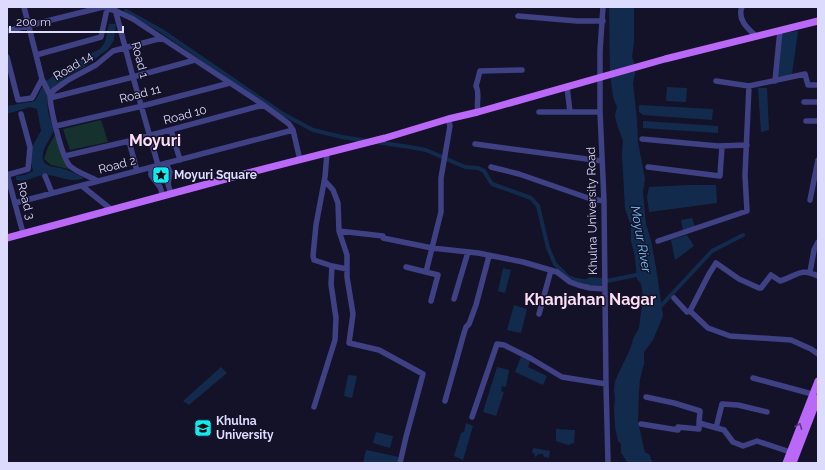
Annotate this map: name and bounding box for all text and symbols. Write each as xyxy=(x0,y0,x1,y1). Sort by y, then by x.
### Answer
scale bar xyxy=(10,8,123,34)
text: 200 m xyxy=(16,15,51,29)
street label: Road 1 xyxy=(128,40,152,80)
street label: Road 14 xyxy=(51,49,96,83)
street label: Road 11 xyxy=(118,82,162,106)
street label: Road 10 xyxy=(162,103,208,127)
district label: Moyuri xyxy=(129,131,181,150)
street label: Khulna University Road xyxy=(584,147,600,275)
street label: Road 2 xyxy=(97,153,137,177)
place icon: Moyuri Square xyxy=(151,165,171,185)
place label: Moyuri Square xyxy=(174,168,257,182)
street label: Road 3 xyxy=(14,181,38,221)
water label: Moyur River xyxy=(628,204,654,274)
district label: Khanjahan Nagar xyxy=(524,290,656,309)
place label: Khulna University xyxy=(216,414,274,442)
school or university icon: Khulna University xyxy=(193,418,213,438)
one-way arrow xyxy=(795,423,803,430)

